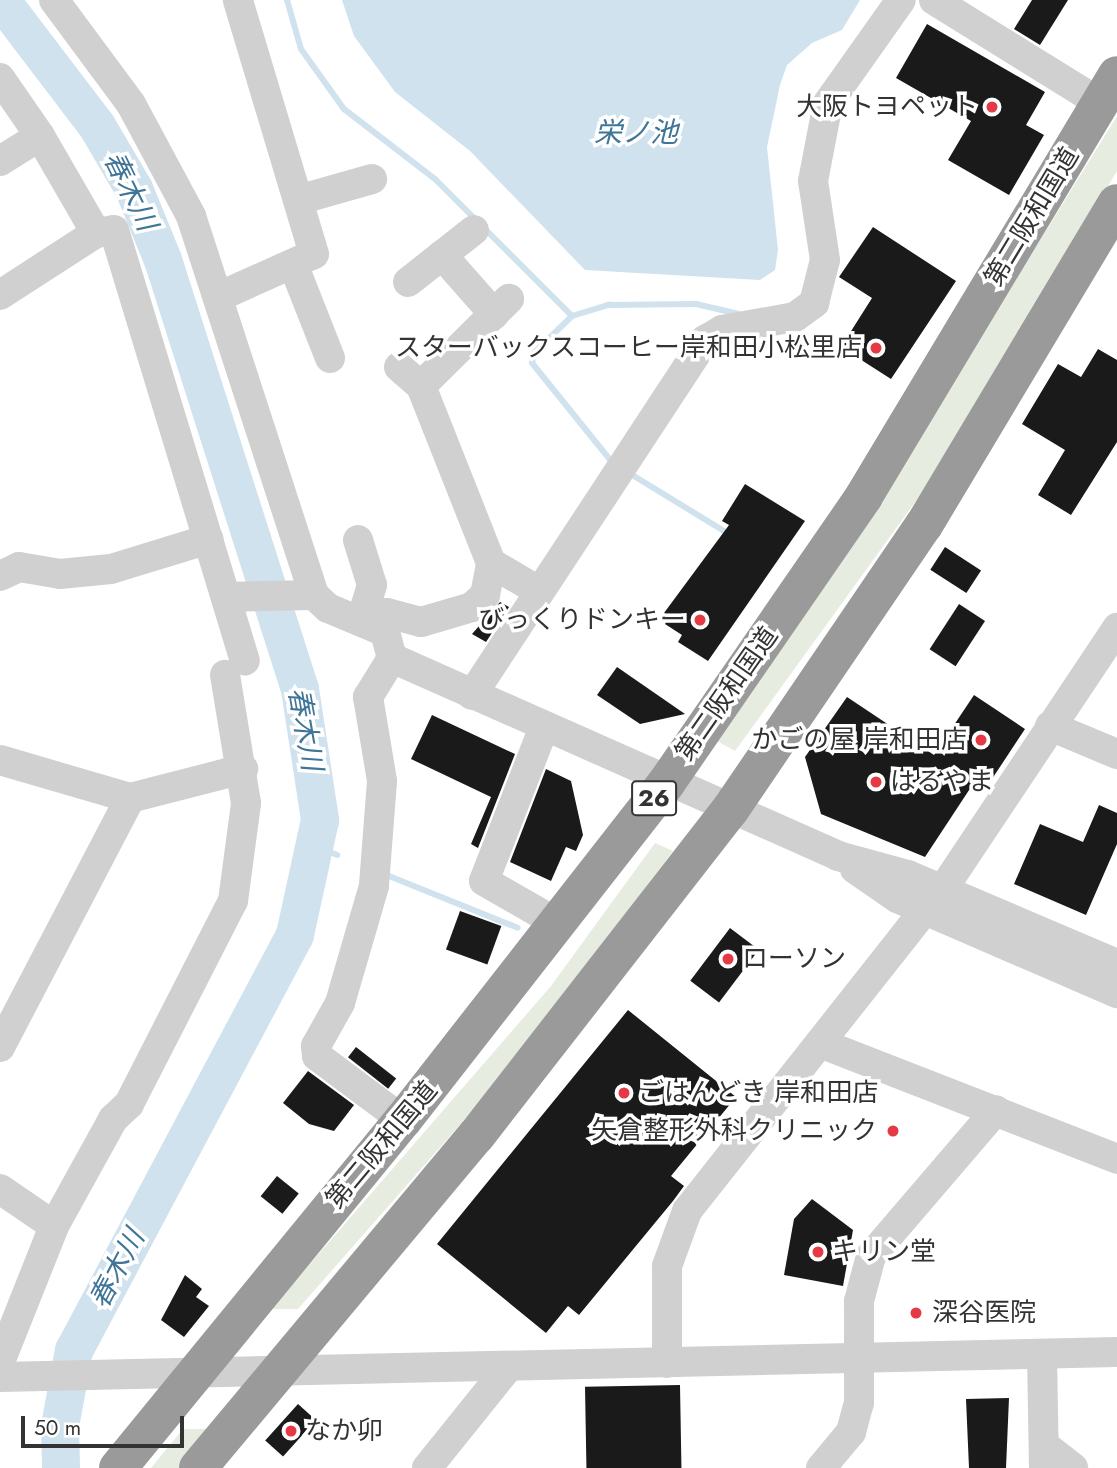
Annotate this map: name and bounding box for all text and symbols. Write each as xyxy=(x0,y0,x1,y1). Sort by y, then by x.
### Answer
place label: 大阪トヨペット xyxy=(796,91,978,123)
marker: 大阪トヨペット xyxy=(984,99,1000,115)
water label: 栄ノ池 xyxy=(594,116,678,150)
street label: 第二阪和国道 xyxy=(978,142,1086,292)
water label: 春木川 xyxy=(96,146,164,236)
place label: スターバックスコーヒー岸和田小松里店 xyxy=(394,332,862,364)
marker: スターバックスコーヒー岸和田小松里店 xyxy=(868,340,884,356)
place label: びっくりドンキー xyxy=(478,604,686,636)
marker: びっくりドンキー xyxy=(692,612,708,628)
street label: 第二阪和国道 xyxy=(669,621,785,767)
water label: 春木川 xyxy=(281,685,329,773)
place label: かごの屋 岸和田店 xyxy=(751,724,967,756)
marker: かごの屋 岸和田店 xyxy=(973,732,989,748)
place label: はるやま xyxy=(890,766,994,798)
marker: はるやま xyxy=(868,774,884,790)
road number: 26 xyxy=(630,778,678,818)
place label: ローソン xyxy=(742,943,846,975)
marker: ローソン xyxy=(720,951,736,967)
street label: 第二阪和国道 xyxy=(320,1075,444,1215)
place label: ごはんどき 岸和田店 xyxy=(638,1077,880,1109)
marker: ごはんどき 岸和田店 xyxy=(616,1085,632,1101)
place label: 矢倉整形外科クリニック xyxy=(591,1115,877,1147)
marker: 矢倉整形外科クリニック xyxy=(883,1121,903,1141)
water label: 春木川 xyxy=(82,1224,152,1314)
place label: キリン堂 xyxy=(832,1236,936,1268)
marker: キリン堂 xyxy=(810,1244,826,1260)
place label: 深谷医院 xyxy=(932,1297,1036,1329)
marker: 深谷医院 xyxy=(906,1303,926,1323)
scale bar xyxy=(24,1402,187,1446)
text: 50 m xyxy=(34,1413,81,1443)
place label: なか卯 xyxy=(305,1415,383,1447)
marker: なか卯 xyxy=(283,1423,299,1439)

